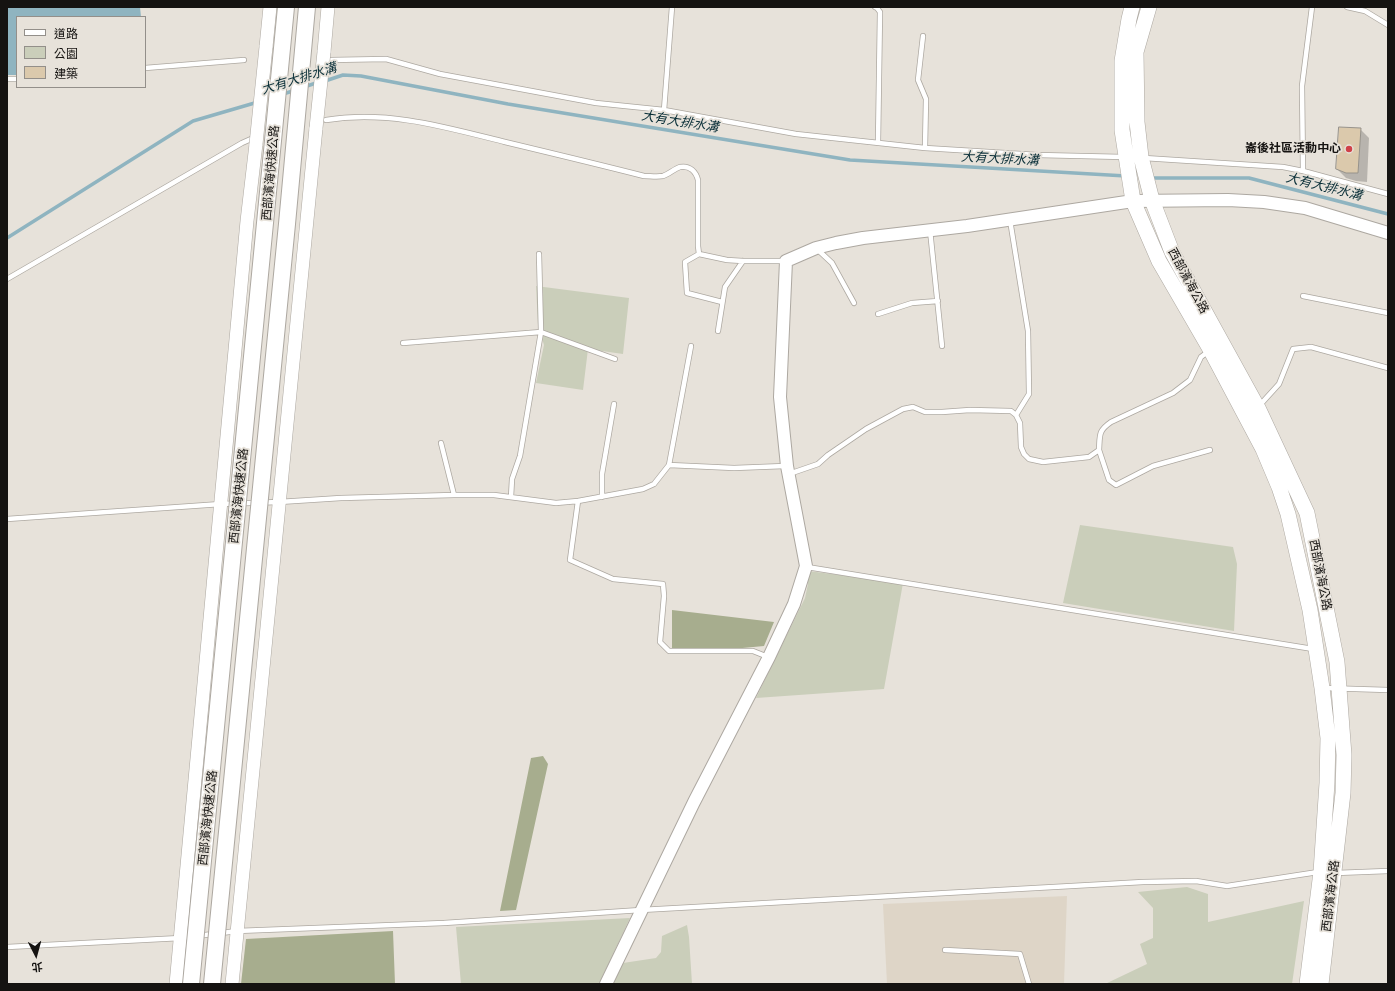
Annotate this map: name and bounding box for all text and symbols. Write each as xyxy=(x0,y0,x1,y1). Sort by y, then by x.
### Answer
legend xyxy=(16,16,146,88)
text: 道路 xyxy=(54,26,78,41)
text: 公園 xyxy=(54,46,78,61)
water label: 大有大排水溝 xyxy=(259,60,339,98)
text: 建築 xyxy=(54,66,78,81)
water label: 大有大排水溝 xyxy=(640,108,720,136)
street label: 西部濱海快速公路 xyxy=(260,125,282,221)
place label: 崙後社區活動中心 xyxy=(1245,142,1341,156)
marker: 崙後社區活動中心 xyxy=(1344,144,1354,154)
water label: 大有大排水溝 xyxy=(961,149,1039,169)
water label: 大有大排水溝 xyxy=(1284,170,1364,204)
street label: 西部濱海公路 xyxy=(1165,246,1211,316)
street label: 西部濱海快速公路 xyxy=(227,448,251,544)
street label: 西部濱海公路 xyxy=(1306,538,1334,612)
street label: 西部濱海快速公路 xyxy=(196,770,220,866)
street label: 西部濱海公路 xyxy=(1319,859,1343,933)
north arrow xyxy=(16,935,56,975)
text: 北 xyxy=(31,959,43,974)

